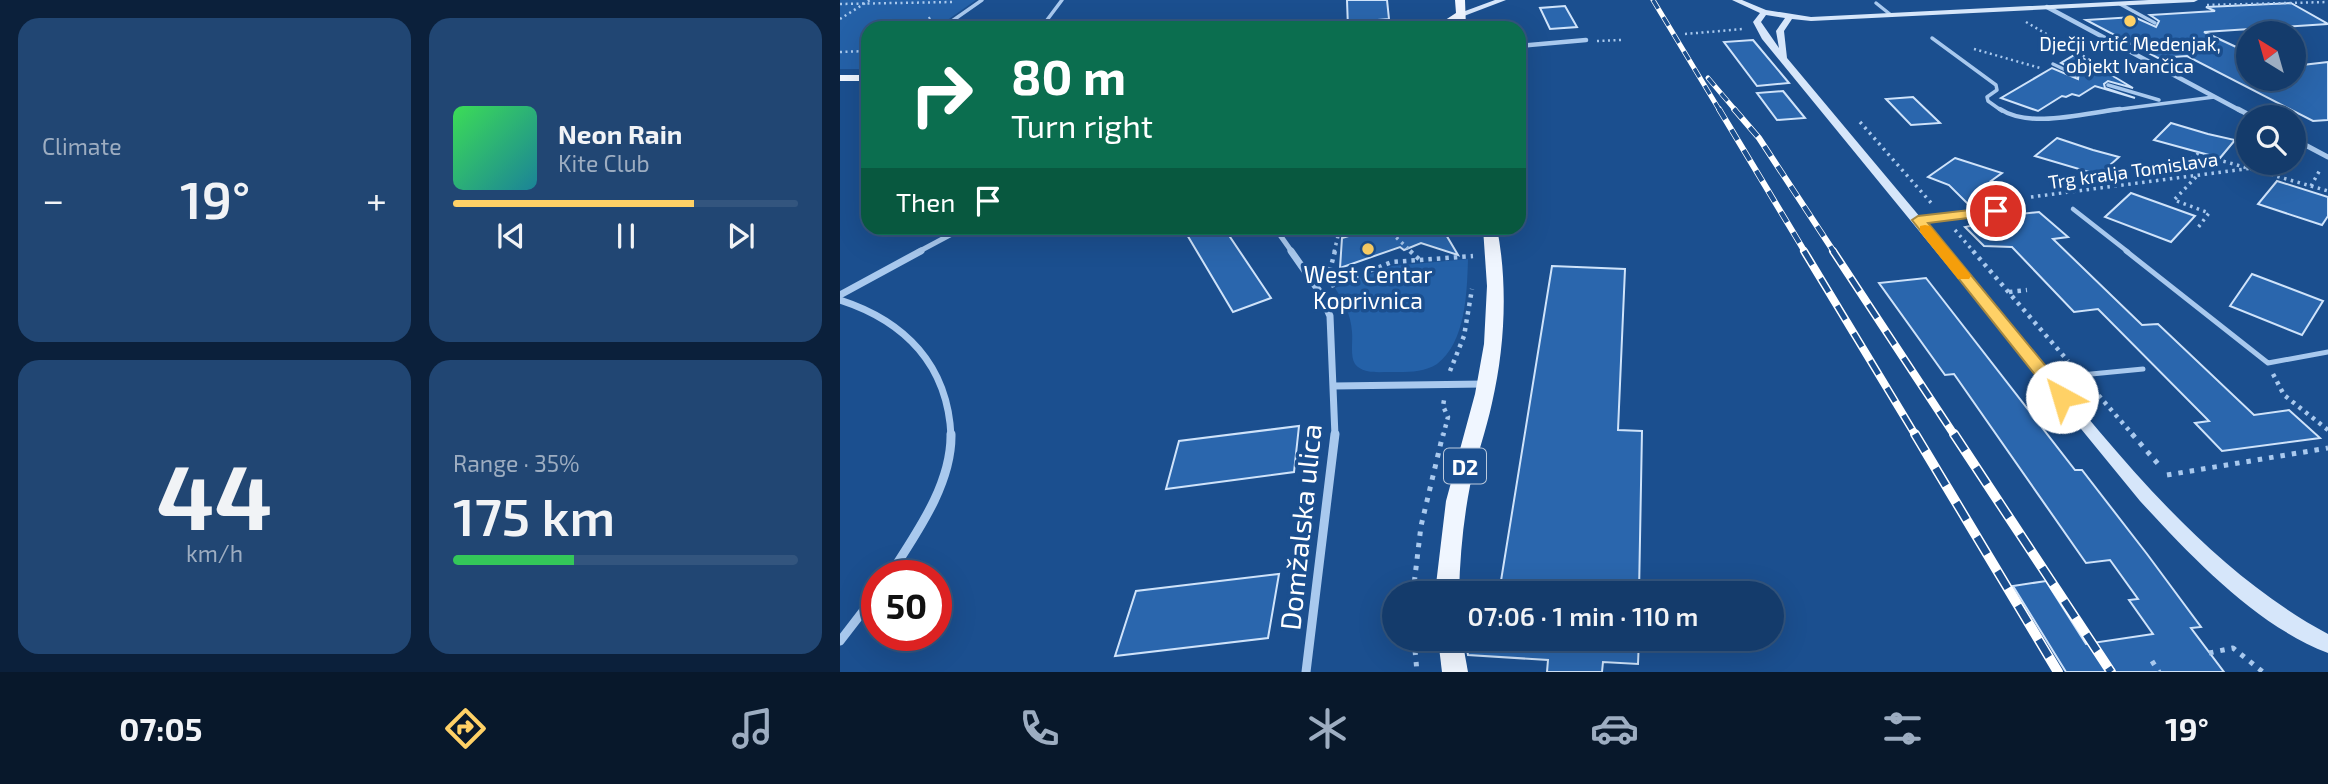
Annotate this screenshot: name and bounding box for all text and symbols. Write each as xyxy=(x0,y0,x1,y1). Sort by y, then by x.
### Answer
marker: Dječji vrtić Medenjak, objekt Ivančica xyxy=(2122,13,2138,29)
north arrow xyxy=(2236,21,2306,91)
map controls xyxy=(2236,21,2306,175)
place label: Dječji vrtić Medenjak, objekt Ivančica xyxy=(2039,32,2221,77)
text: 80 m xyxy=(1011,46,1126,105)
icon: right xyxy=(896,49,987,140)
button: search xyxy=(2236,105,2306,175)
text: Turn right xyxy=(1011,106,1153,144)
text: Neon Rain xyxy=(558,118,682,149)
text: Climate xyxy=(42,132,122,160)
street label: Trg kralja Tomislava xyxy=(2047,147,2219,193)
text: Kite Club xyxy=(558,149,650,177)
text: 19° xyxy=(180,167,250,229)
text: − xyxy=(42,176,64,222)
text: + xyxy=(366,176,387,222)
pin xyxy=(1966,181,2026,241)
icon: arrive xyxy=(969,182,1007,220)
text: Then xyxy=(896,186,955,217)
icon: arrive xyxy=(1977,192,2015,230)
icon: previous xyxy=(492,217,530,255)
icon: pause xyxy=(607,217,645,255)
icon: next xyxy=(722,217,760,255)
marker: West Centar Koprivnica xyxy=(1360,241,1376,257)
place label: West Centar Koprivnica xyxy=(1304,260,1432,314)
position arrow xyxy=(2025,360,2099,434)
street label: Domžalska ulica xyxy=(1272,422,1328,632)
text: 44 xyxy=(157,439,272,548)
road number: D2 xyxy=(1444,448,1486,484)
text: Range · 35% xyxy=(453,449,580,477)
text: 175 km xyxy=(453,484,615,546)
text: km/h xyxy=(186,539,243,567)
speed limit sign: 50 xyxy=(861,560,952,651)
text: 07:06 · 1 min · 110 m xyxy=(1468,600,1698,631)
icon: directions xyxy=(441,704,490,753)
icon: music xyxy=(728,704,777,753)
icon: phone xyxy=(1015,704,1064,753)
icon: climate xyxy=(1303,704,1352,753)
icon: car xyxy=(1590,704,1639,753)
icon: filters xyxy=(1878,704,1927,753)
text: 07:05 xyxy=(119,709,202,747)
text: 19° xyxy=(2165,709,2209,747)

